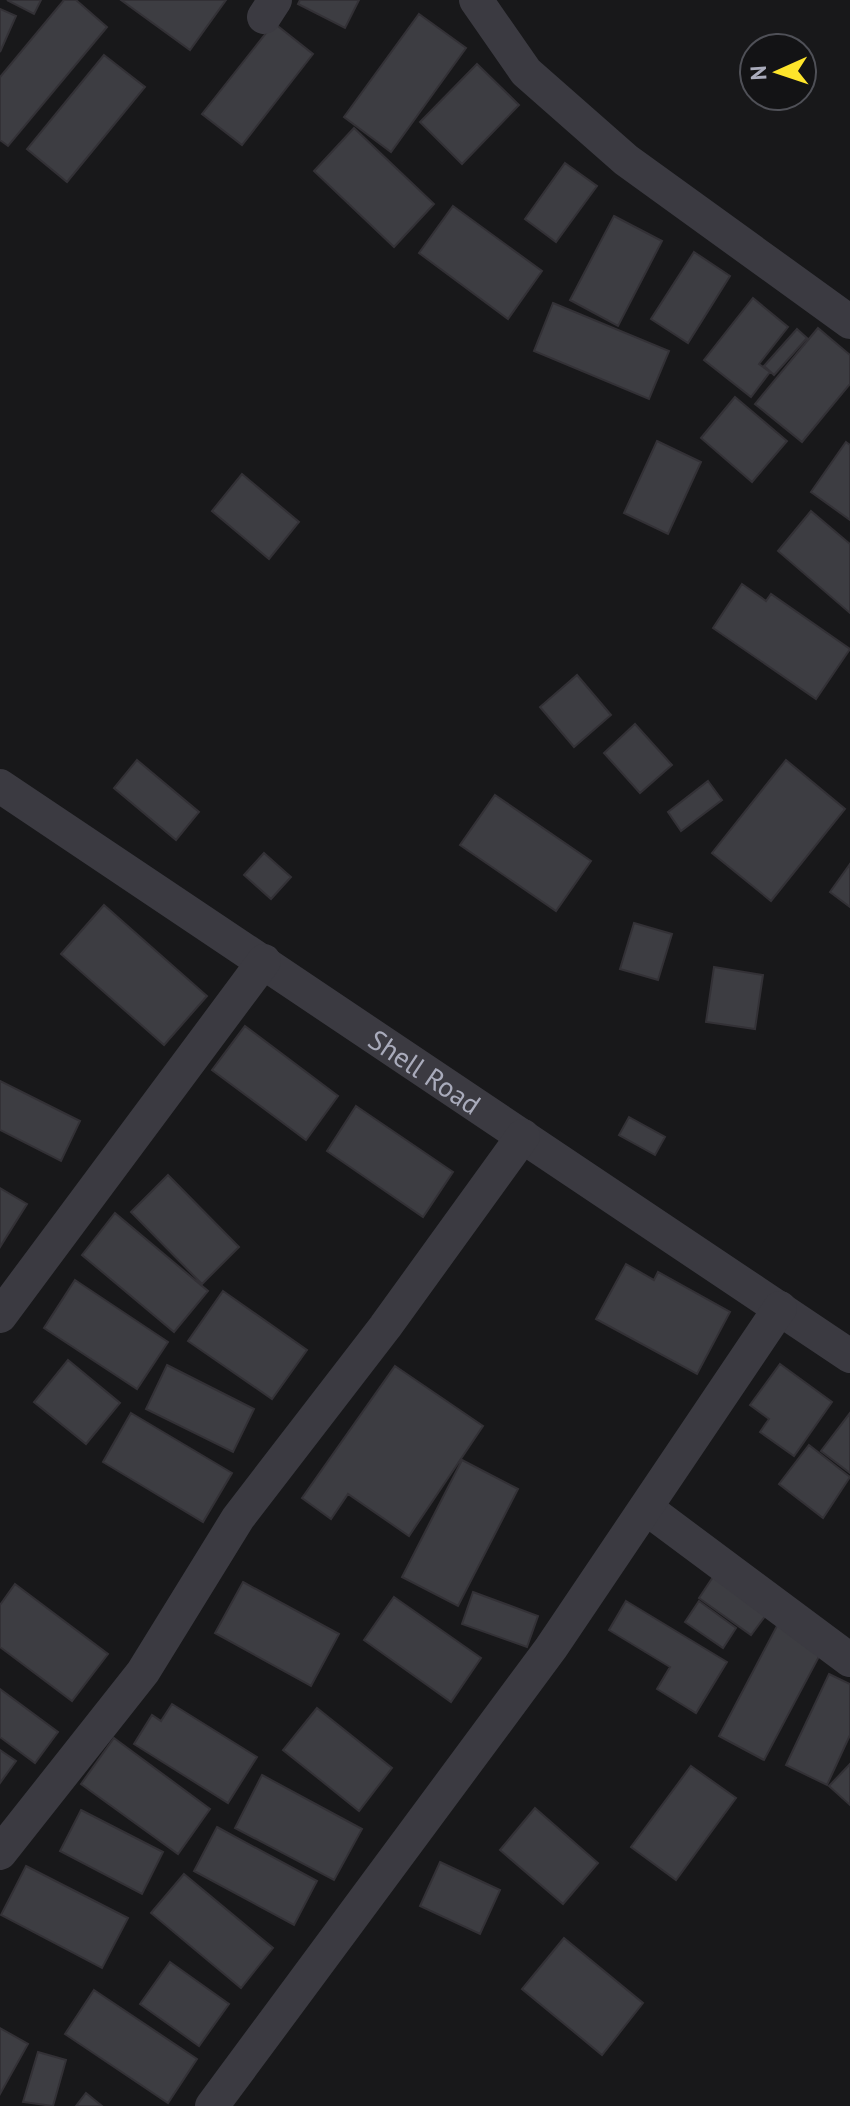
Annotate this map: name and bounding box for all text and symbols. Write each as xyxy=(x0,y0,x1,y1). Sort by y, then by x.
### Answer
north arrow xyxy=(738,32,818,112)
text: N xyxy=(744,65,772,81)
street label: Shell Road xyxy=(362,1020,489,1122)

